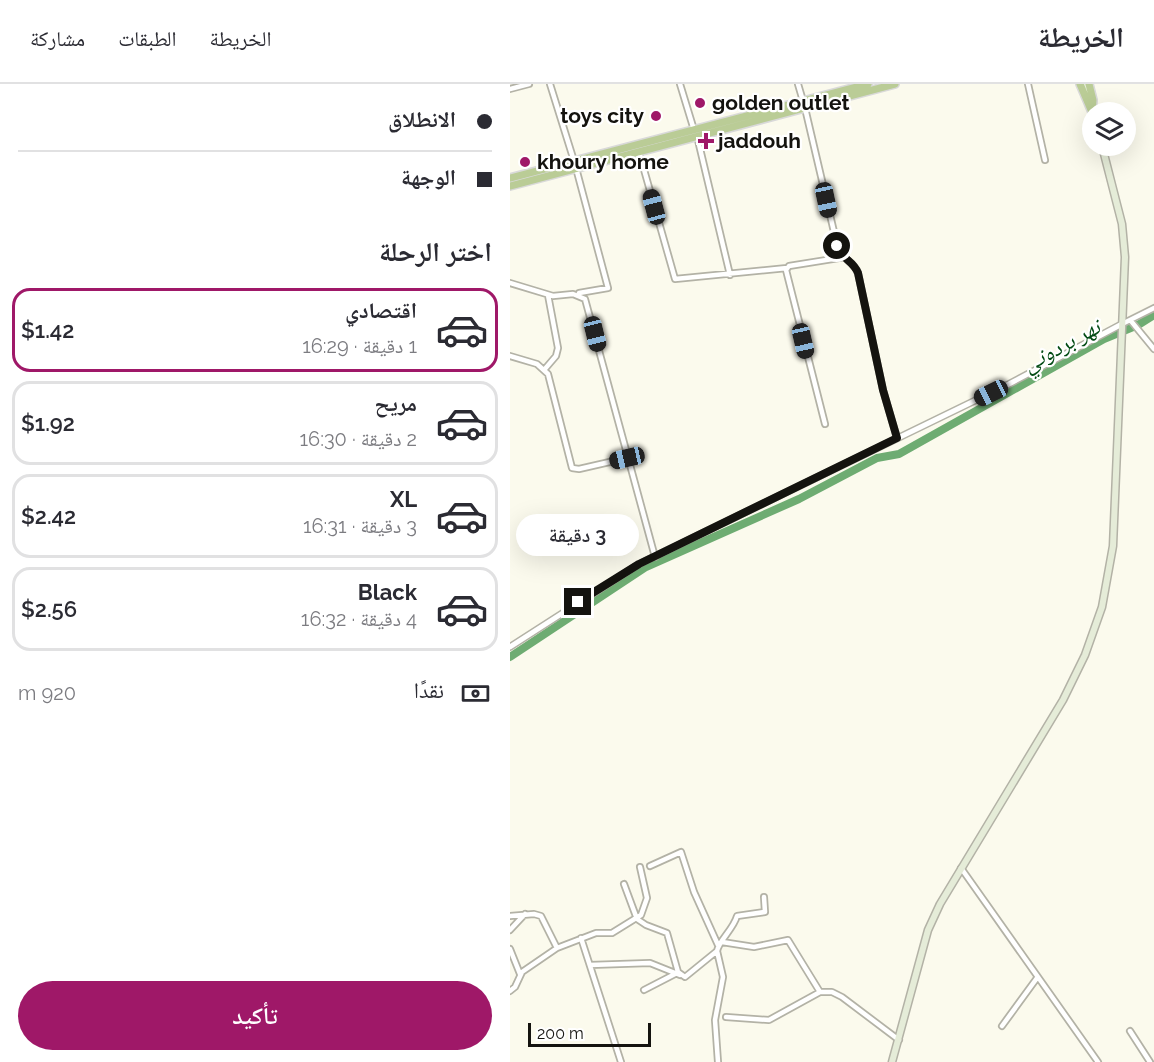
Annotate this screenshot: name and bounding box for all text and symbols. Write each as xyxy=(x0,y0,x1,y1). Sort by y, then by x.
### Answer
text: الخريطة xyxy=(1038,21,1124,54)
text: مشاركة xyxy=(30,26,85,51)
text: الطبقات xyxy=(118,26,177,51)
text: الخريطة xyxy=(210,26,271,51)
place label: golden outlet xyxy=(712,90,849,115)
marker: golden outlet xyxy=(693,96,707,110)
map controls xyxy=(1082,102,1136,156)
button: layers xyxy=(1082,102,1136,156)
place label: toys city xyxy=(560,103,644,128)
text: الانطلاق xyxy=(388,106,456,132)
marker: toys city xyxy=(649,109,663,123)
place label: jaddouh xyxy=(715,128,801,153)
marker: jaddouh xyxy=(699,134,713,148)
place label: khoury home xyxy=(537,149,669,174)
marker: khoury home xyxy=(518,155,532,169)
text: الوجهة xyxy=(401,164,456,190)
car xyxy=(813,181,839,219)
car xyxy=(641,187,667,227)
route start xyxy=(823,232,850,259)
text: اختر الرحلة xyxy=(379,236,492,267)
text: اقتصادي xyxy=(345,297,417,323)
icon: car xyxy=(435,303,489,357)
water label: نهر بردوني xyxy=(1018,312,1109,381)
car xyxy=(582,314,608,354)
text: $1.42 xyxy=(21,317,74,343)
car xyxy=(790,321,816,361)
text: 1 دقيقة · 16:29 xyxy=(302,334,417,358)
car xyxy=(971,377,1011,409)
text: مريح xyxy=(374,390,417,416)
icon: car xyxy=(435,396,489,450)
text: $1.92 xyxy=(21,410,75,436)
text: 2 دقيقة · 16:30 xyxy=(300,427,417,451)
car xyxy=(607,445,647,471)
text: XL xyxy=(390,486,417,512)
icon: car xyxy=(435,489,489,543)
text: $2.42 xyxy=(21,503,76,529)
text: 3 دقيقة · 16:31 xyxy=(303,514,417,538)
callout: 3 دقيقة xyxy=(517,515,640,557)
text: 3 دقيقة xyxy=(549,523,606,547)
text: Black xyxy=(358,579,417,605)
icon: car xyxy=(435,582,489,636)
route end xyxy=(564,588,591,615)
text: $2.56 xyxy=(21,596,77,622)
text: 4 دقيقة · 16:32 xyxy=(301,607,417,631)
text: نقدًا xyxy=(414,677,444,703)
icon: cash xyxy=(459,677,492,710)
text: 920 m xyxy=(18,681,76,705)
button: تأكيد xyxy=(18,981,492,1050)
scale bar xyxy=(528,1020,651,1048)
text: 200 m xyxy=(537,1024,584,1043)

